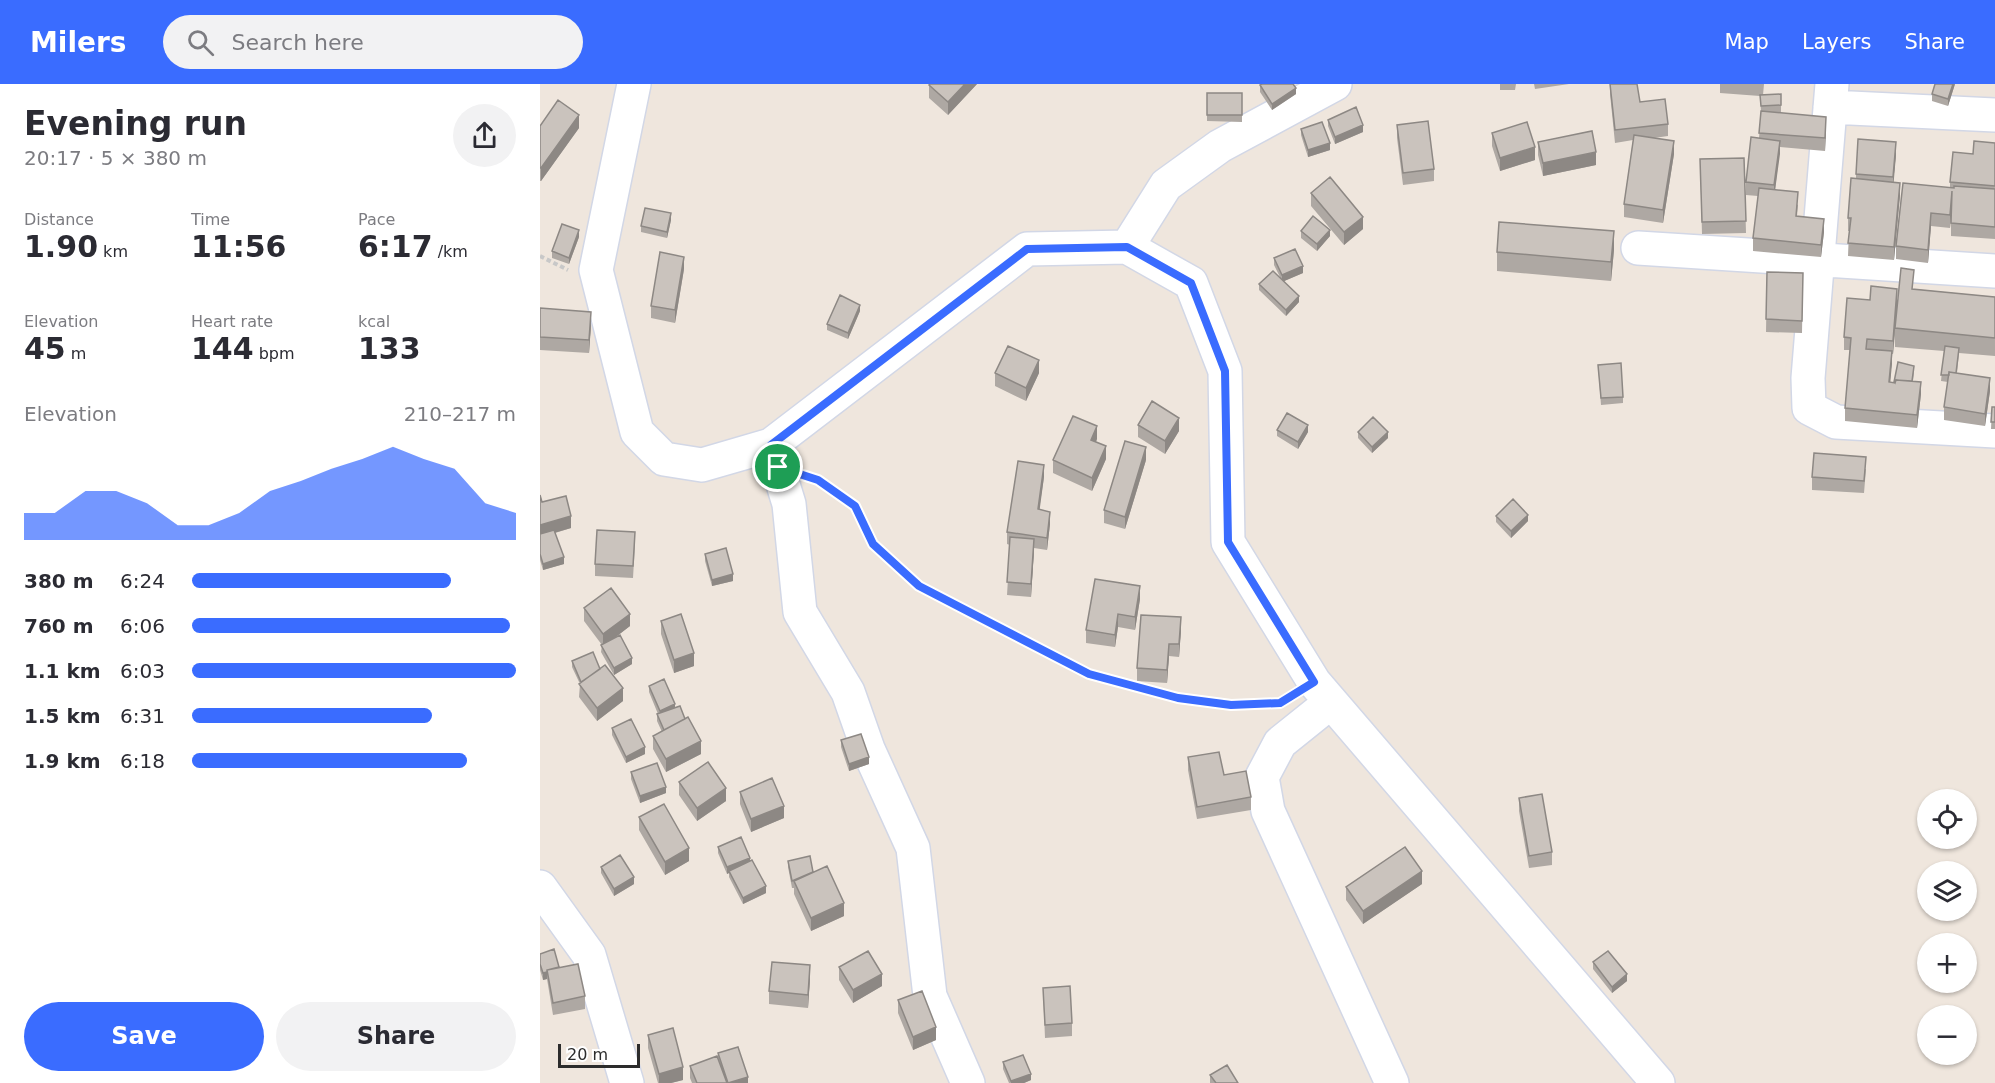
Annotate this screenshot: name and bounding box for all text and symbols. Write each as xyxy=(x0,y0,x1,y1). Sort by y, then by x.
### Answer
search box xyxy=(163,15,583,69)
text: Milers xyxy=(30,26,127,59)
icon: search xyxy=(184,26,217,59)
text: Search here xyxy=(232,30,364,55)
text: Map xyxy=(1725,30,1769,54)
text: Layers xyxy=(1802,30,1871,54)
text: Share xyxy=(1904,30,1965,54)
text: Evening run xyxy=(24,104,247,143)
button: share xyxy=(453,104,516,167)
text: 20:17 · 5 × 380 m xyxy=(24,146,207,170)
text: Distance xyxy=(24,210,94,229)
text: Time xyxy=(191,210,230,229)
text: Pace xyxy=(358,210,395,229)
text: 1.90 xyxy=(24,229,98,264)
text: 11:56 xyxy=(191,229,287,264)
text: 6:17 xyxy=(358,229,433,264)
text: km xyxy=(98,242,128,261)
text: /km xyxy=(433,242,468,261)
text: Elevation xyxy=(24,312,98,331)
text: Heart rate xyxy=(191,312,273,331)
text: kcal xyxy=(358,312,390,331)
text: 45 xyxy=(24,331,66,366)
text: 144 xyxy=(191,331,254,366)
text: 133 xyxy=(358,331,421,366)
text: m xyxy=(66,344,86,363)
text: bpm xyxy=(254,344,295,363)
text: Elevation xyxy=(24,402,117,426)
text: 210–217 m xyxy=(404,402,516,426)
pin xyxy=(752,441,803,492)
icon: arrive xyxy=(761,450,794,483)
text: 380 m xyxy=(24,569,94,593)
text: 6:24 xyxy=(120,569,165,593)
text: 760 m xyxy=(24,614,94,638)
text: 6:06 xyxy=(120,614,165,638)
text: 1.1 km xyxy=(24,659,101,683)
text: 6:03 xyxy=(120,659,165,683)
text: 1.5 km xyxy=(24,704,101,728)
text: 6:31 xyxy=(120,704,165,728)
text: 1.9 km xyxy=(24,749,101,773)
text: 6:18 xyxy=(120,749,165,773)
map controls xyxy=(1917,789,1977,1065)
button: locate xyxy=(1917,789,1977,849)
button: layers xyxy=(1917,861,1977,921)
button: + xyxy=(1917,933,1977,993)
button: Save xyxy=(24,1002,264,1071)
button: Share xyxy=(276,1002,516,1071)
button: − xyxy=(1917,1005,1977,1065)
scale bar xyxy=(558,1041,640,1068)
text: 20 m xyxy=(567,1045,608,1064)

